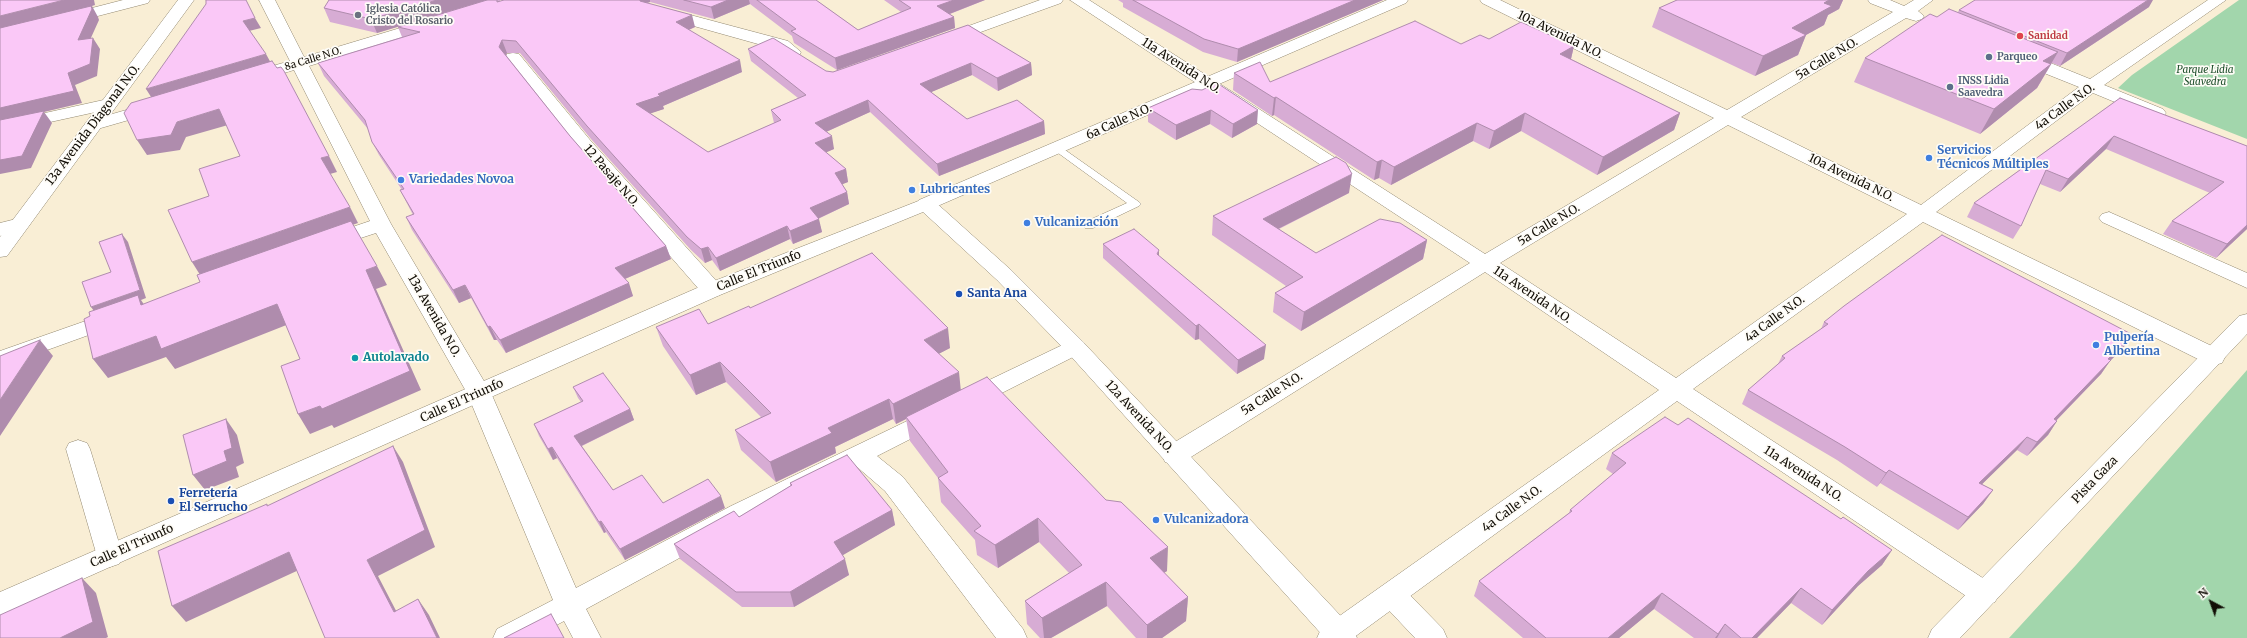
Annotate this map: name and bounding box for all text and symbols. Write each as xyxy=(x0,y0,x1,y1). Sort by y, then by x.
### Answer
place label: Iglesia Católica Cristo del Rosario xyxy=(366,3,453,26)
street label: 10a Avenida N.O. xyxy=(1515,8,1605,62)
marker: Iglesia Católica Cristo del Rosario xyxy=(353,10,363,20)
place label: Sanidad xyxy=(2028,30,2068,42)
marker: Sanidad xyxy=(2015,31,2025,41)
street label: 11a Avenida N.O. xyxy=(1139,35,1223,97)
street label: 5a Calle N.O. xyxy=(1793,35,1861,83)
street label: 8a Calle N.O. xyxy=(283,45,343,73)
place label: Parqueo xyxy=(1997,51,2037,63)
marker: Parqueo xyxy=(1984,52,1994,62)
street label: 13a Avenida Diagonal N.O. xyxy=(43,62,143,188)
park label: Parque Lidia Saavedra xyxy=(2176,64,2234,88)
place label: INSS Lidia Saavedra xyxy=(1958,75,2009,98)
street label: 4a Calle N.O. xyxy=(2032,80,2098,134)
marker: INSS Lidia Saavedra xyxy=(1945,82,1955,92)
street label: 6a Calle N.O. xyxy=(1084,101,1154,143)
street label: 12 Pasaje N.O. xyxy=(580,142,642,210)
place label: Servicios Técnicos Múltiples xyxy=(1937,144,2049,172)
street label: 10a Avenida N.O. xyxy=(1806,151,1896,205)
marker: Servicios Técnicos Múltiples xyxy=(1924,153,1934,163)
place label: Variedades Novoa xyxy=(409,173,514,187)
marker: Variedades Novoa xyxy=(396,175,406,185)
place label: Lubricantes xyxy=(920,183,990,197)
marker: Lubricantes xyxy=(907,185,917,195)
street label: 5a Calle N.O. xyxy=(1515,201,1583,249)
place label: Vulcanización xyxy=(1035,216,1118,230)
marker: Vulcanización xyxy=(1022,218,1032,228)
street label: Calle El Triunfo xyxy=(715,248,803,294)
street label: 11a Avenida N.O. xyxy=(1490,263,1574,327)
street label: 13a Avenida N.O. xyxy=(405,272,463,360)
place label: Santa Ana xyxy=(967,287,1027,301)
marker: Santa Ana xyxy=(954,289,964,299)
street label: 4a Calle N.O. xyxy=(1742,292,1808,346)
place label: Pulpería Albertina xyxy=(2104,331,2160,359)
marker: Pulpería Albertina xyxy=(2091,340,2101,350)
place label: Autolavado xyxy=(363,351,429,365)
marker: Autolavado xyxy=(350,353,360,363)
street label: 5a Calle N.O. xyxy=(1239,369,1305,419)
street label: Calle El Triunfo xyxy=(418,376,506,426)
street label: 12a Avenida N.O. xyxy=(1102,378,1176,456)
street label: 11a Avenida N.O. xyxy=(1761,443,1845,505)
street label: Pista Gaza xyxy=(2069,453,2121,507)
street label: 4a Calle N.O. xyxy=(1479,482,1545,536)
place label: Ferretería El Serrucho xyxy=(179,487,248,515)
marker: Ferretería El Serrucho xyxy=(166,496,176,506)
place label: Vulcanizadora xyxy=(1164,513,1249,527)
marker: Vulcanizadora xyxy=(1151,515,1161,525)
street label: Calle El Triunfo xyxy=(88,521,176,571)
north arrow xyxy=(2191,582,2231,622)
text: N xyxy=(2195,585,2211,601)

